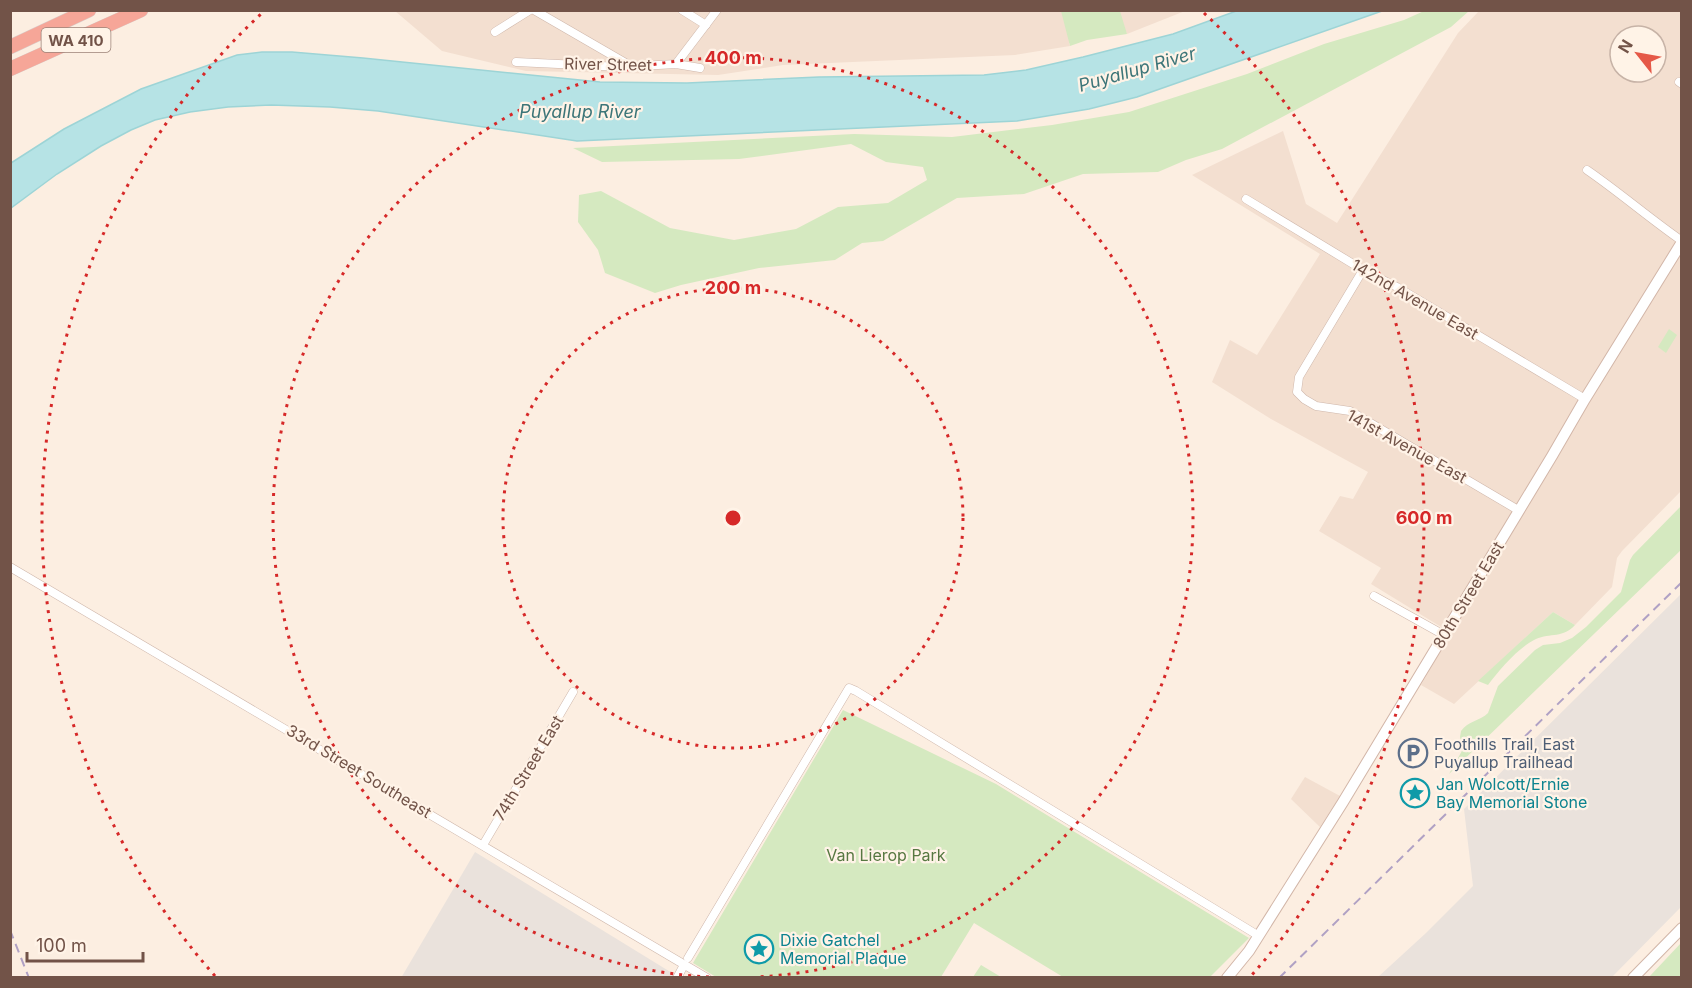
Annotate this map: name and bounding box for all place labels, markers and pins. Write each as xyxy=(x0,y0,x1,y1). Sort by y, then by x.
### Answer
centre of rings xyxy=(723,508,743,528)
place label: Foothills Trail, East Puyallup Trailhead xyxy=(1434,734,1575,772)
parking icon: Foothills Trail, East Puyallup Trailhead xyxy=(1397,737,1429,769)
place label: Jan Wolcott/Ernie Bay Memorial Stone xyxy=(1436,774,1587,812)
place icon: Jan Wolcott/Ernie Bay Memorial Stone xyxy=(1399,777,1431,809)
place label: Dixie Gatchel Memorial Plaque xyxy=(780,930,907,968)
place icon: Dixie Gatchel Memorial Plaque xyxy=(743,933,775,965)

